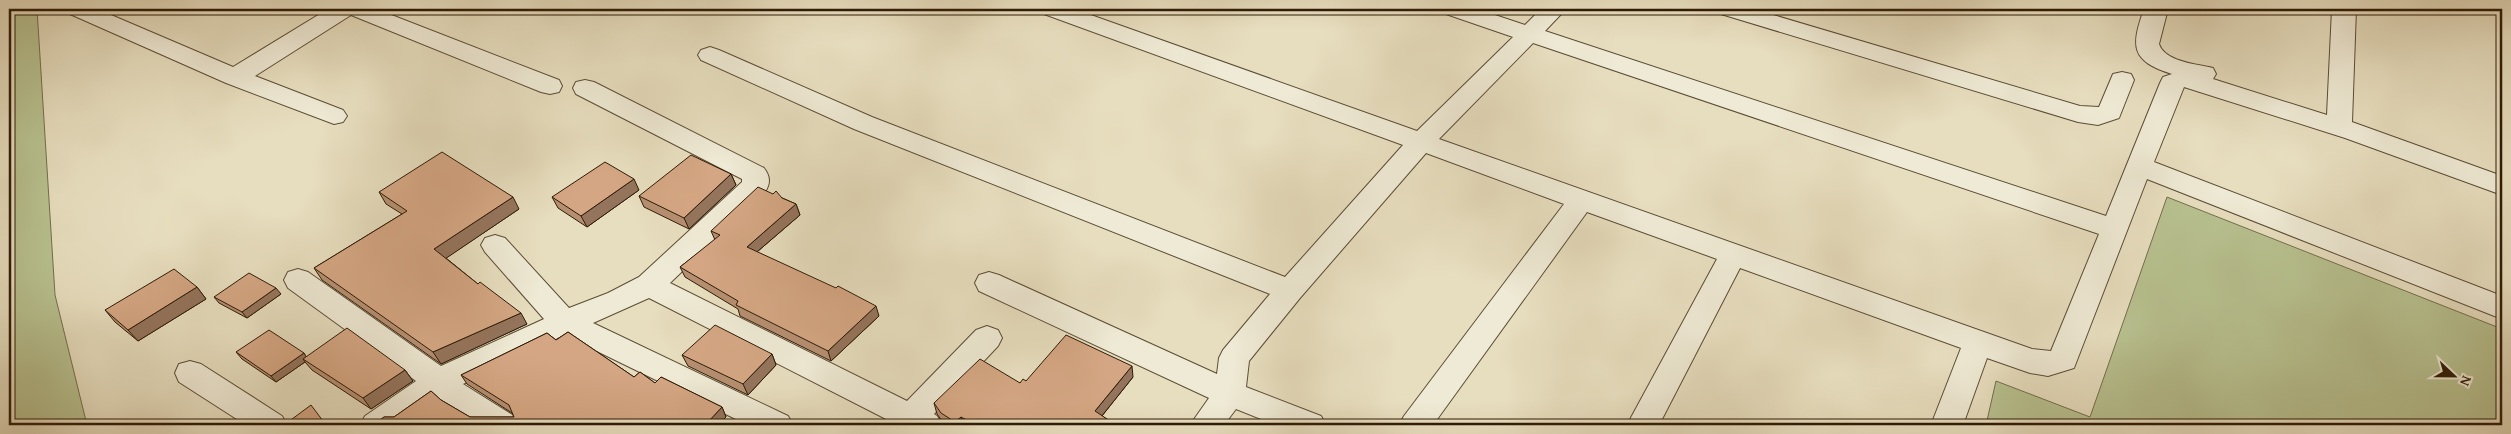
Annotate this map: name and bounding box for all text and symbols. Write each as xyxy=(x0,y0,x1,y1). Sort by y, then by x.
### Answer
north arrow xyxy=(2428,352,2478,402)
text: N xyxy=(2455,373,2477,390)

